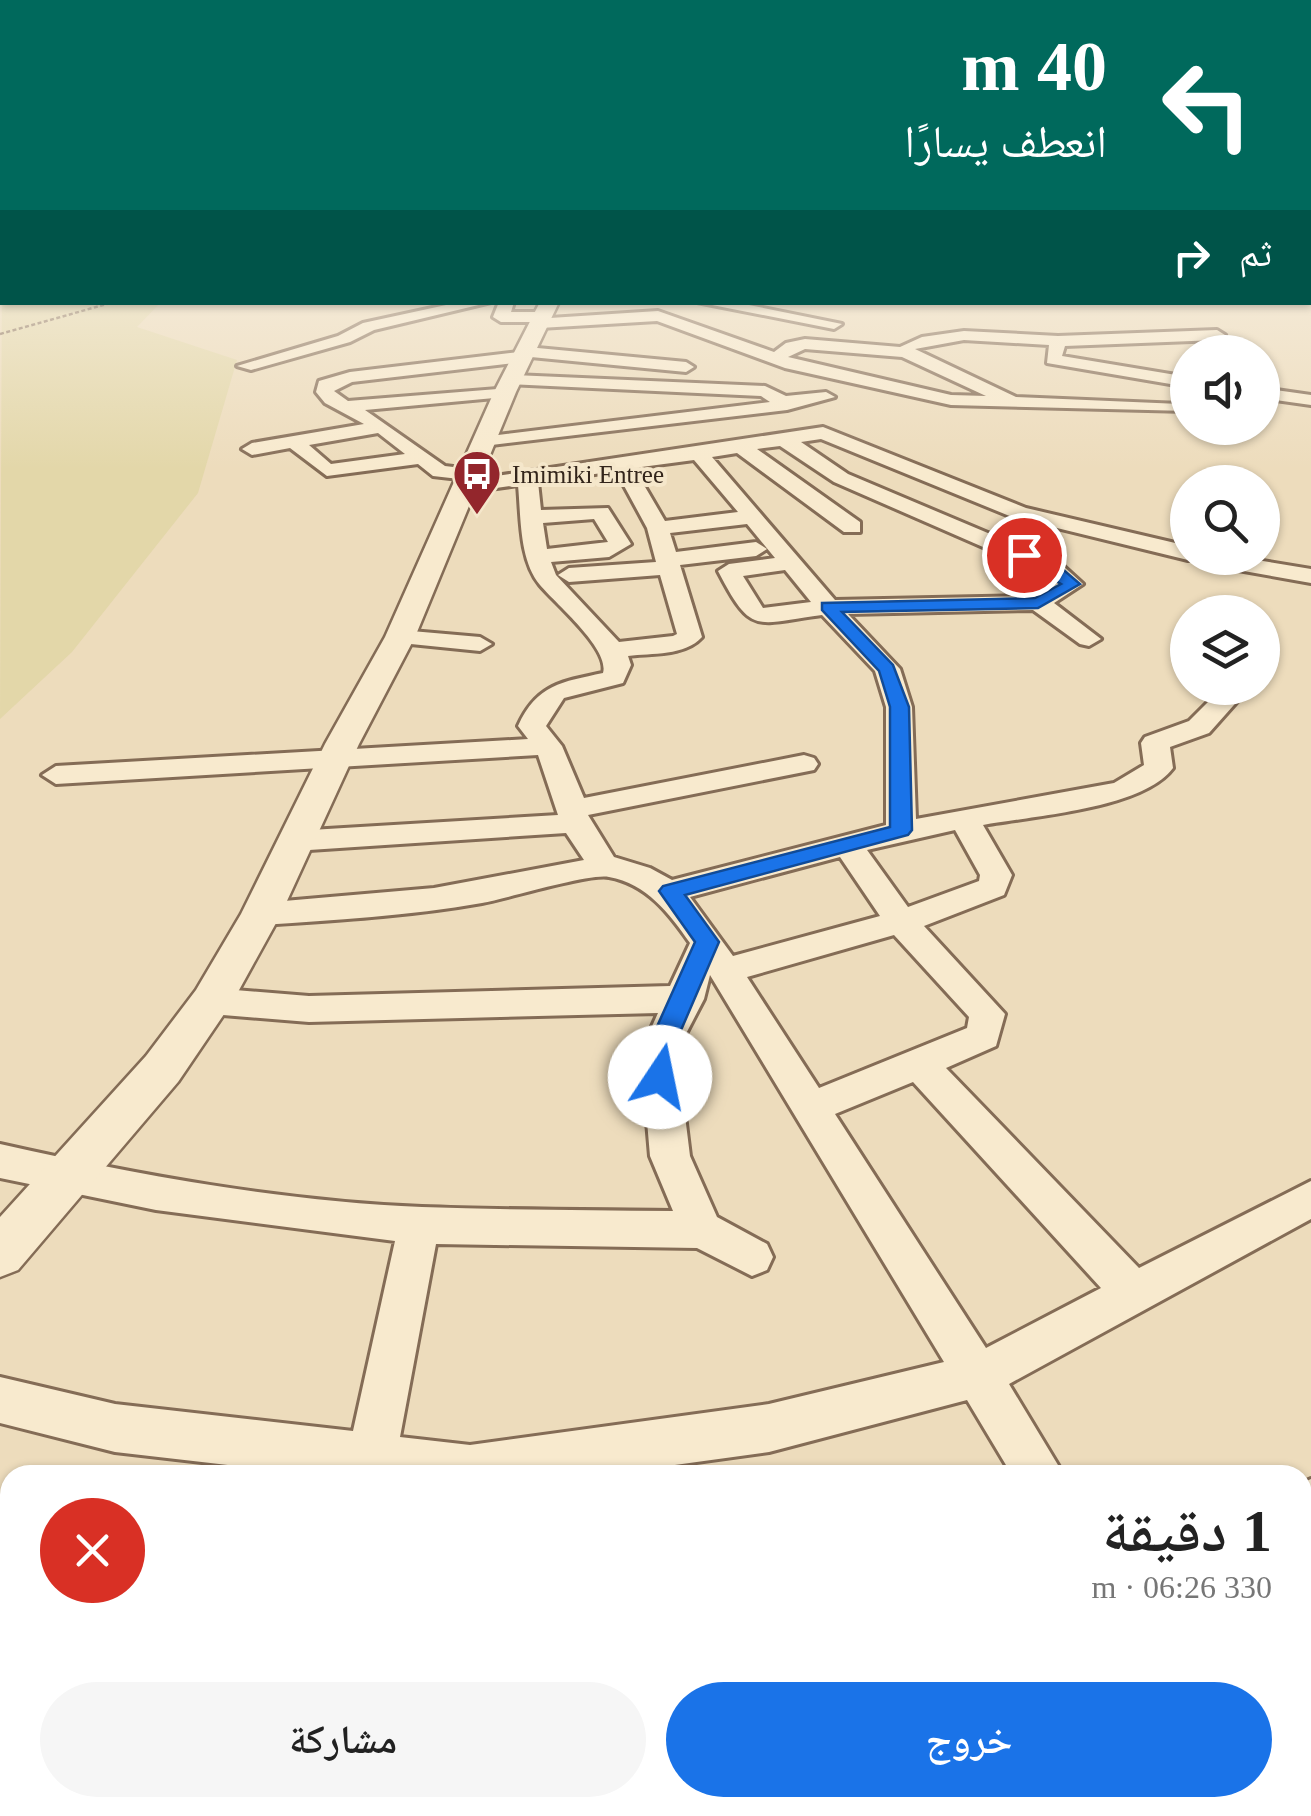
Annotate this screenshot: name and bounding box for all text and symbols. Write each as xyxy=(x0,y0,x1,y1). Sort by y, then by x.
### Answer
text: 40 m xyxy=(961,28,1107,105)
icon: left xyxy=(1142,40,1272,170)
text: انعطف يسارًا xyxy=(904,117,1107,167)
icon: right xyxy=(1164,230,1219,285)
text: ثم xyxy=(1239,232,1272,274)
map controls xyxy=(1170,335,1280,705)
button: sound xyxy=(1170,335,1280,445)
bus stop icon: Imimiki Entree xyxy=(451,448,503,516)
place label: Imimiki Entree xyxy=(512,461,664,488)
button: search xyxy=(1170,465,1280,575)
pin xyxy=(982,513,1067,598)
icon: arrive xyxy=(997,528,1052,583)
button: layers xyxy=(1170,595,1280,705)
position arrow xyxy=(608,1025,712,1129)
button: close xyxy=(40,1498,145,1603)
text: 1 دقيقة xyxy=(1102,1498,1272,1564)
text: 330 m · 06:26 xyxy=(1092,1569,1272,1605)
button: مشاركة xyxy=(40,1682,646,1797)
button: خروج xyxy=(666,1682,1272,1797)

